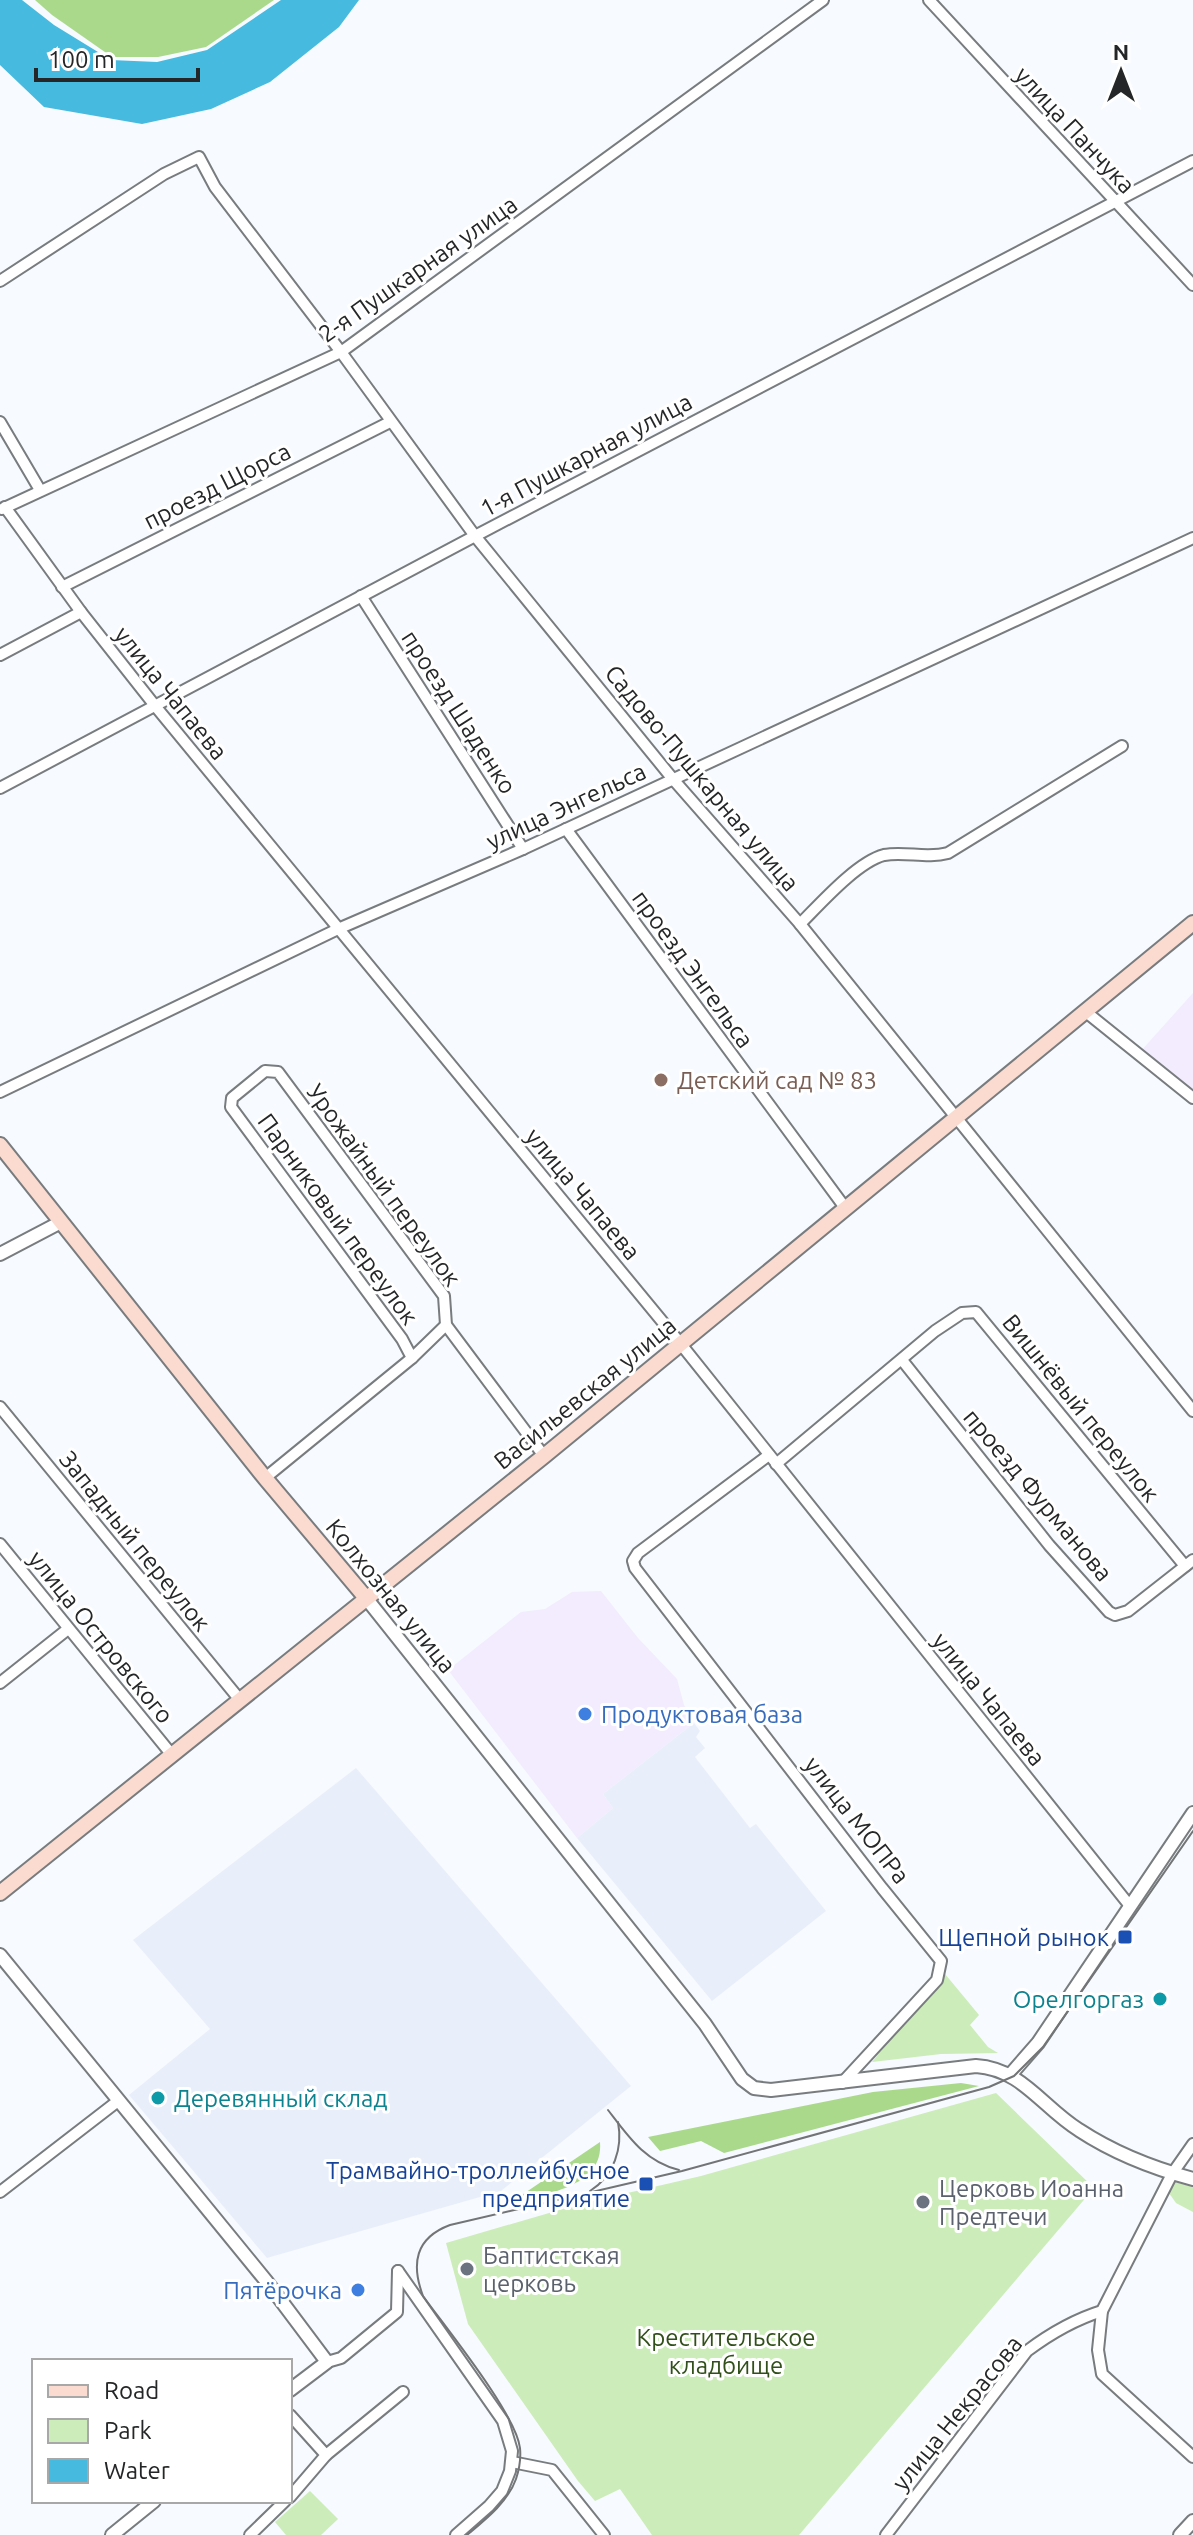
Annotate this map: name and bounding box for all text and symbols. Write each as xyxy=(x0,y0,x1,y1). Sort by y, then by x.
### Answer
scale bar xyxy=(36,32,198,82)
north arrow xyxy=(1081,32,1161,112)
text: N xyxy=(1113,39,1129,64)
text: 100 m xyxy=(48,46,115,73)
street label: улица Панчука xyxy=(1010,61,1140,199)
street label: 2-я Пушкарная улица xyxy=(314,190,522,348)
street label: 1-я Пушкарная улица xyxy=(476,388,696,522)
street label: проезд Щорса xyxy=(139,437,295,535)
street label: улица Чапаева xyxy=(109,621,233,765)
street label: проезд Шаденко xyxy=(396,625,522,799)
street label: Садово-Пушкарная улица xyxy=(600,660,804,896)
street label: улица Энгельса xyxy=(482,757,650,855)
street label: проезд Энгельса xyxy=(627,885,759,1053)
place label: Детский сад № 83 xyxy=(677,1067,877,1094)
marker: Детский сад № 83 xyxy=(652,1071,670,1089)
street label: Урожайный переулок xyxy=(302,1079,466,1291)
street label: Парниковый переулок xyxy=(252,1108,424,1330)
street label: улица Чапаева xyxy=(520,1123,646,1265)
street label: Вишнёвый переулок xyxy=(997,1309,1165,1507)
street label: Васильевская улица xyxy=(489,1311,681,1475)
street label: проезд Фурманова xyxy=(958,1404,1118,1586)
street label: Западный переулок xyxy=(54,1446,216,1636)
street label: Колхозная улица xyxy=(321,1514,461,1678)
street label: улица Островского xyxy=(23,1545,179,1729)
street label: улица Чапаева xyxy=(927,1627,1051,1771)
place label: Продуктовая база xyxy=(601,1701,803,1728)
marker: Продуктовая база xyxy=(576,1705,594,1723)
street label: улица МОПРа xyxy=(799,1751,915,1889)
place label: Щепной рынок xyxy=(938,1924,1109,1951)
marker: Щепной рынок xyxy=(1116,1928,1134,1946)
place label: Орелгоргаз xyxy=(1013,1986,1144,2013)
marker: Орелгоргаз xyxy=(1151,1990,1169,2008)
place label: Деревянный склад xyxy=(174,2085,387,2112)
marker: Деревянный склад xyxy=(149,2089,167,2107)
place label: Трамвайно-троллейбусное предприятие xyxy=(326,2157,630,2212)
marker: Трамвайно-троллейбусное предприятие xyxy=(637,2175,655,2193)
place label: Церковь Иоанна Предтечи xyxy=(939,2175,1124,2230)
marker: Церковь Иоанна Предтечи xyxy=(914,2193,932,2211)
place label: Баптистская церковь xyxy=(483,2242,620,2297)
marker: Баптистская церковь xyxy=(458,2260,476,2278)
place label: Пятёрочка xyxy=(223,2277,342,2304)
marker: Пятёрочка xyxy=(349,2281,367,2299)
park label: Крестительское кладбище xyxy=(637,2324,815,2379)
street label: улица Некрасова xyxy=(887,2330,1027,2496)
legend xyxy=(32,2359,292,2503)
text: Road xyxy=(104,2377,159,2404)
text: Park xyxy=(104,2417,152,2444)
text: Water xyxy=(104,2457,170,2484)

